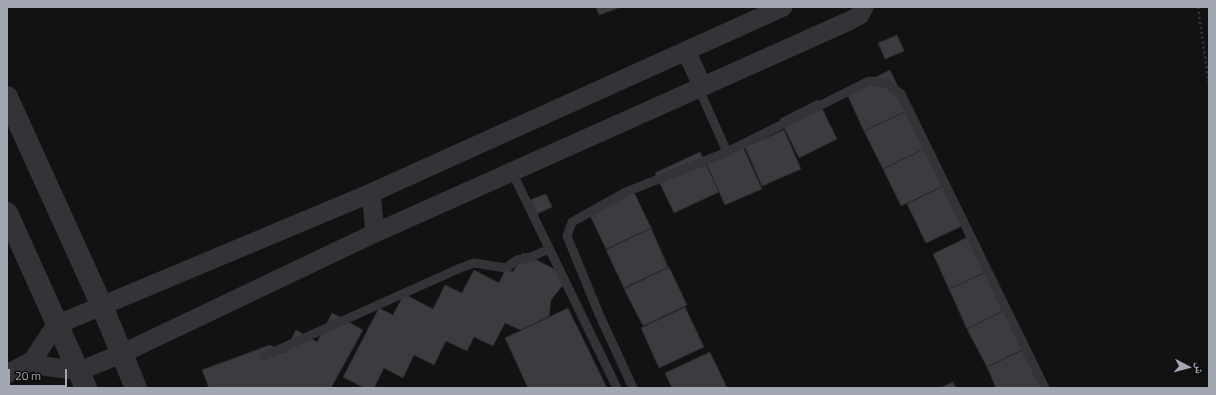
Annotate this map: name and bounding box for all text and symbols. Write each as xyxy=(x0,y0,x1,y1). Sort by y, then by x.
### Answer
north arrow xyxy=(1168,347,1208,387)
scale bar xyxy=(10,361,69,387)
text: ش xyxy=(1191,362,1209,375)
text: 20 m xyxy=(15,366,41,385)

